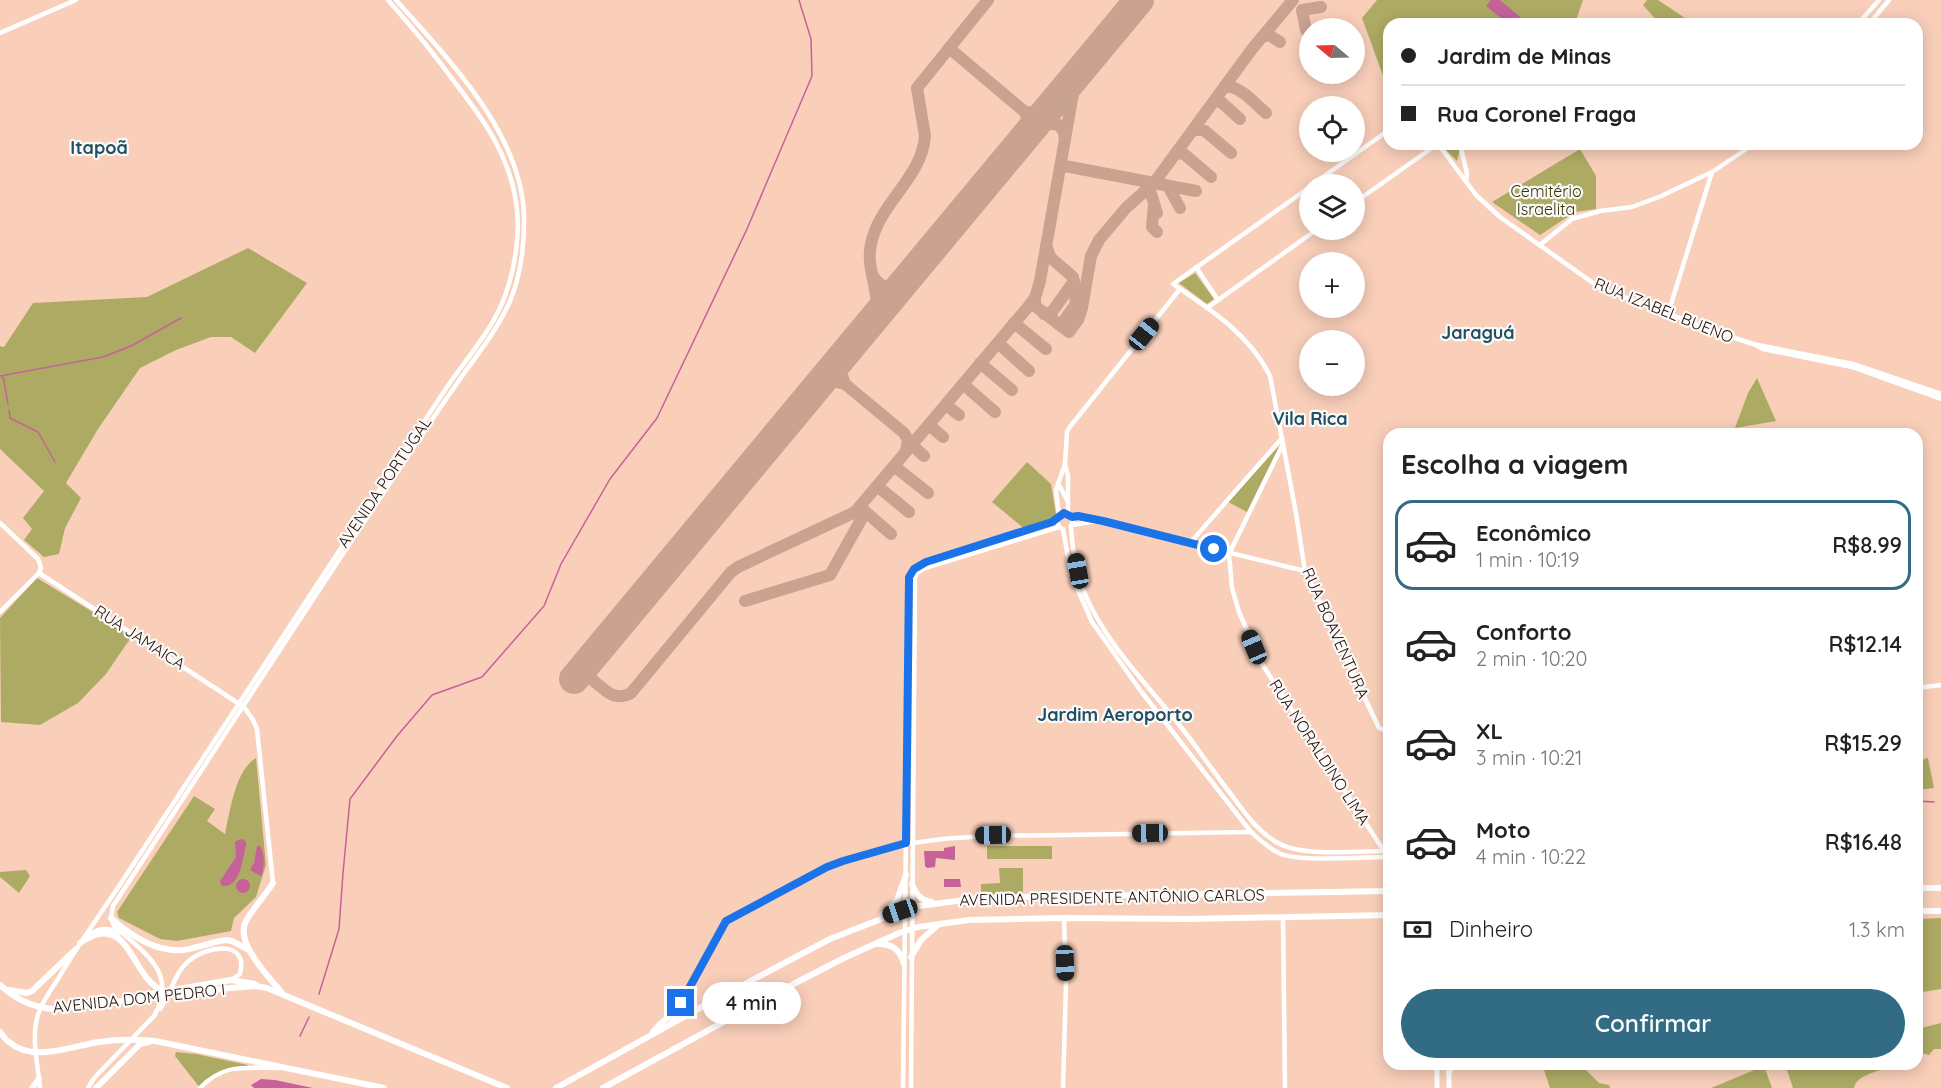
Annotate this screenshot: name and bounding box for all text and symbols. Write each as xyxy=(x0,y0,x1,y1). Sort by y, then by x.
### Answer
north arrow xyxy=(1299,18,1365,84)
map controls xyxy=(1299,18,1365,396)
text: Jardim de Minas xyxy=(1437,42,1611,70)
button: locate xyxy=(1299,96,1365,162)
text: Rua Coronel Fraga xyxy=(1437,100,1636,128)
district label: Itapoã xyxy=(70,136,128,159)
button: layers xyxy=(1299,174,1365,240)
park label: Cemitério Israelita xyxy=(1510,181,1582,219)
button: + xyxy=(1299,252,1365,318)
street label: RUA IZABEL BUENO xyxy=(1591,273,1737,347)
car xyxy=(1126,314,1162,354)
district label: Jaraguá xyxy=(1441,321,1515,344)
button: − xyxy=(1299,330,1365,396)
district label: Vila Rica xyxy=(1273,407,1347,430)
street label: AVENIDA PORTUGAL xyxy=(333,412,436,551)
text: Escolha a viagem xyxy=(1401,447,1629,481)
icon: car xyxy=(1404,518,1458,572)
text: Econômico xyxy=(1476,519,1591,547)
text: R$8.99 xyxy=(1832,531,1902,559)
route start xyxy=(1200,535,1227,562)
text: 1 min · 10:19 xyxy=(1476,547,1579,572)
car xyxy=(1066,552,1090,590)
street label: RUA BOAVENTURA xyxy=(1298,564,1374,702)
street label: RUA JAMAICA xyxy=(91,600,189,674)
icon: car xyxy=(1404,617,1458,671)
text: Conforto xyxy=(1476,618,1571,646)
car xyxy=(1239,627,1269,667)
text: R$12.14 xyxy=(1829,630,1902,658)
text: 2 min · 10:20 xyxy=(1476,646,1587,671)
street label: RUA NORALDINO LIMA xyxy=(1265,675,1375,829)
district label: Jardim Aeroporto xyxy=(1037,703,1193,726)
icon: car xyxy=(1404,716,1458,770)
text: XL xyxy=(1476,717,1503,745)
text: R$15.29 xyxy=(1824,729,1902,757)
text: 3 min · 10:21 xyxy=(1476,745,1582,770)
icon: car xyxy=(1404,815,1458,869)
text: Moto xyxy=(1476,816,1530,844)
car xyxy=(1132,824,1168,842)
car xyxy=(975,826,1011,844)
text: R$16.48 xyxy=(1825,828,1902,856)
text: 4 min · 10:22 xyxy=(1476,844,1586,869)
street label: AVENIDA PRESIDENTE ANTÔNIO CARLOS xyxy=(959,884,1265,910)
car xyxy=(880,897,920,925)
icon: cash xyxy=(1401,913,1434,946)
text: Dinheiro xyxy=(1449,915,1533,943)
text: 1.3 km xyxy=(1849,917,1905,942)
car xyxy=(1055,945,1075,981)
street label: AVENIDA DOM PEDRO I xyxy=(52,979,226,1017)
callout: 4 min xyxy=(702,982,801,1024)
route end xyxy=(667,989,694,1016)
button: Confirmar xyxy=(1401,989,1905,1058)
text: 4 min xyxy=(726,990,777,1015)

